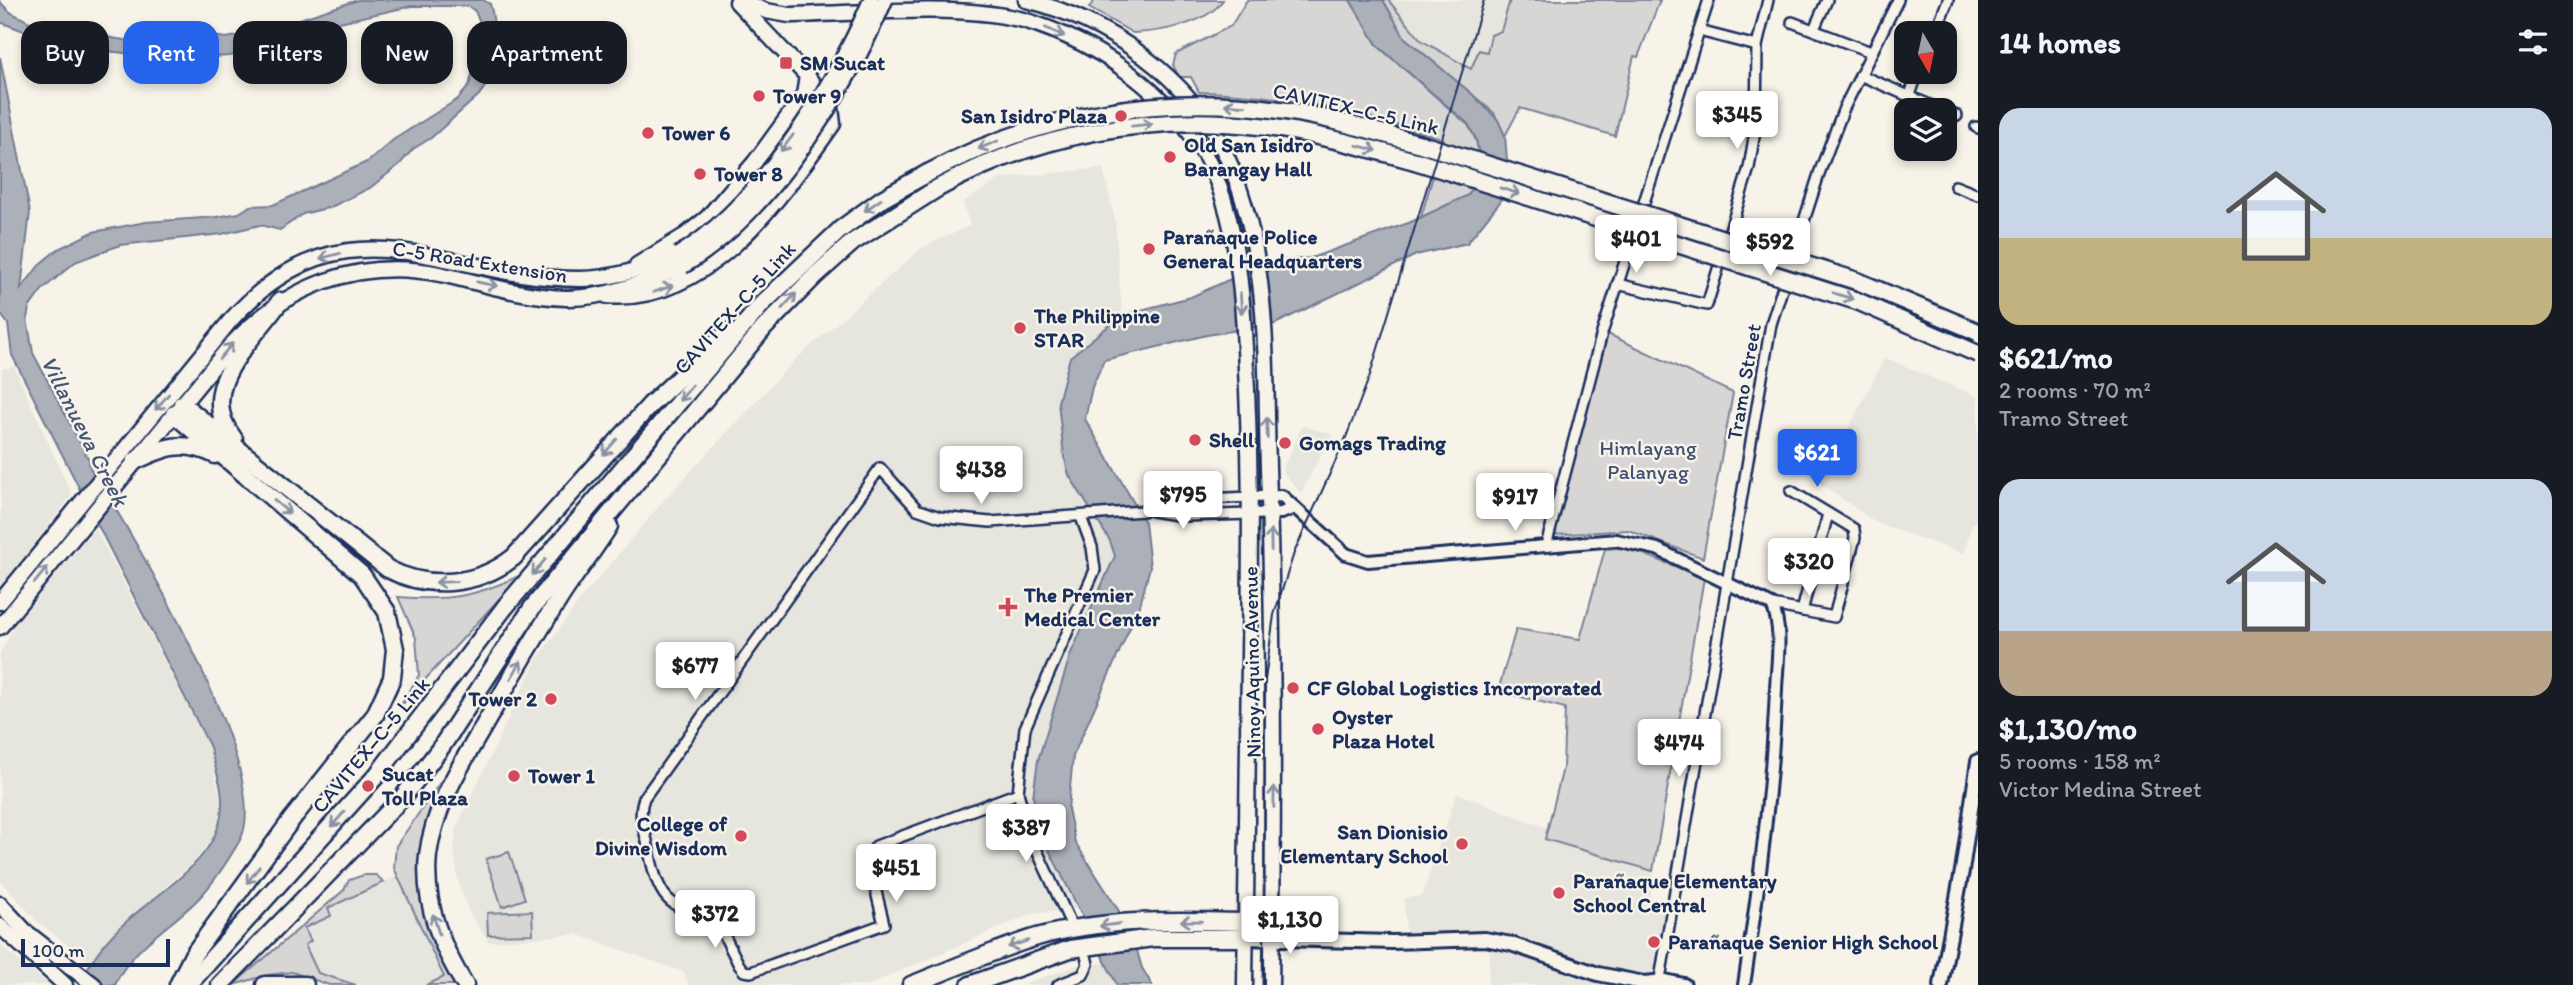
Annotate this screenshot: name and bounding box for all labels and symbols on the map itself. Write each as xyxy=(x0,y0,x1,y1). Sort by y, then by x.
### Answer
north arrow xyxy=(1894,21,1956,84)
one-way arrow xyxy=(1044,26,1066,39)
place label: SM Sucat xyxy=(800,50,885,75)
marker: SM Sucat xyxy=(778,55,794,71)
street label: CAVITEX–C-5 Link xyxy=(1271,77,1442,140)
place label: Tower 9 xyxy=(772,83,841,108)
marker: Tower 9 xyxy=(751,88,767,104)
pin: $345 xyxy=(1696,92,1778,151)
one-way arrow xyxy=(1223,99,1246,112)
place label: San Isidro Plaza xyxy=(961,103,1108,128)
marker: San Isidro Plaza xyxy=(1113,108,1129,124)
one-way arrow xyxy=(1130,119,1153,132)
place label: Tower 6 xyxy=(661,120,730,145)
marker: Tower 6 xyxy=(640,125,656,141)
place label: Old San Isidro Barangay Hall xyxy=(1184,132,1314,182)
one-way arrow xyxy=(780,133,795,152)
one-way arrow xyxy=(977,139,999,152)
one-way arrow xyxy=(1355,142,1378,155)
marker: Old San Isidro Barangay Hall xyxy=(1162,149,1178,165)
place label: Tower 8 xyxy=(713,161,783,186)
marker: Tower 8 xyxy=(692,166,708,182)
one-way arrow xyxy=(1498,185,1520,198)
one-way arrow xyxy=(864,198,883,212)
pin: $401 xyxy=(1595,216,1677,275)
pin: $592 xyxy=(1729,218,1811,278)
place label: Parañaque Police General Headquarters xyxy=(1163,224,1362,274)
street label: C-5 Road Extension xyxy=(391,235,569,288)
street label: CAVITEX–C-5 Link xyxy=(669,236,801,379)
marker: Parañaque Police General Headquarters xyxy=(1141,241,1157,257)
one-way arrow xyxy=(320,250,342,263)
one-way arrow xyxy=(475,278,498,292)
one-way arrow xyxy=(651,282,673,294)
one-way arrow xyxy=(1235,291,1248,314)
one-way arrow xyxy=(1832,291,1854,303)
one-way arrow xyxy=(780,293,797,310)
place label: The Philippine STAR xyxy=(1033,303,1160,352)
marker: The Philippine STAR xyxy=(1012,320,1028,336)
street label: Tramo Street xyxy=(1721,322,1766,442)
one-way arrow xyxy=(218,343,233,361)
water label: Villanueva Creek xyxy=(35,351,135,512)
one-way arrow xyxy=(679,384,694,402)
one-way arrow xyxy=(154,393,170,411)
one-way arrow xyxy=(1261,417,1274,440)
place label: Shell xyxy=(1209,427,1255,452)
place label: Gomags Trading xyxy=(1299,430,1447,456)
pin: $621 xyxy=(1776,430,1858,489)
marker: Shell xyxy=(1187,432,1203,448)
marker: Gomags Trading xyxy=(1277,435,1293,451)
park label: Himlayang Palanyag xyxy=(1599,435,1697,484)
one-way arrow xyxy=(602,438,618,456)
pin: $438 xyxy=(940,447,1022,506)
pin: $795 xyxy=(1142,472,1224,531)
pin: $917 xyxy=(1474,474,1556,533)
one-way arrow xyxy=(273,499,291,515)
one-way arrow xyxy=(1264,529,1277,552)
pin: $320 xyxy=(1768,538,1850,598)
one-way arrow xyxy=(532,557,547,575)
street label: Ninoy Aquino Avenue xyxy=(1237,566,1266,758)
one-way arrow xyxy=(33,567,49,585)
one-way arrow xyxy=(435,575,458,588)
place label: The Premier Medical Center xyxy=(1023,582,1161,631)
marker: The Premier Medical Center xyxy=(998,597,1018,617)
pin: $677 xyxy=(654,642,736,702)
one-way arrow xyxy=(510,660,524,680)
street label: CAVITEX–C-5 Link xyxy=(307,671,435,818)
place label: CF Global Logistics Incorporated xyxy=(1307,675,1602,701)
marker: CF Global Logistics Incorporated xyxy=(1285,680,1301,696)
place label: Tower 2 xyxy=(468,686,537,711)
marker: Tower 2 xyxy=(543,691,559,707)
place label: Oyster Plaza Hotel xyxy=(1332,704,1436,753)
pin: $474 xyxy=(1638,720,1720,779)
marker: Oyster Plaza Hotel xyxy=(1310,721,1326,737)
place label: Sucat Toll Plaza xyxy=(381,761,469,810)
place label: Tower 1 xyxy=(527,763,595,788)
marker: Tower 1 xyxy=(506,768,522,784)
marker: Sucat Toll Plaza xyxy=(360,778,376,794)
one-way arrow xyxy=(1267,786,1281,809)
pin: $387 xyxy=(985,804,1067,864)
one-way arrow xyxy=(330,810,347,827)
place label: College of Divine Wisdom xyxy=(595,811,728,860)
place label: San Dionisio Elementary School xyxy=(1281,819,1449,869)
marker: College of Divine Wisdom xyxy=(733,828,749,844)
marker: San Dionisio Elementary School xyxy=(1454,836,1470,852)
pin: $451 xyxy=(855,844,937,904)
one-way arrow xyxy=(246,865,261,884)
place label: Parañaque Elementary School Central xyxy=(1573,868,1777,917)
marker: Parañaque Elementary School Central xyxy=(1551,885,1567,901)
pin: $372 xyxy=(674,890,756,950)
pin: $1,130 xyxy=(1233,897,1347,956)
one-way arrow xyxy=(428,913,441,935)
one-way arrow xyxy=(1180,914,1203,928)
one-way arrow xyxy=(1099,919,1122,932)
place label: Parañaque Senior High School xyxy=(1668,929,1939,955)
marker: Parañaque Senior High School xyxy=(1646,934,1662,950)
scale bar xyxy=(21,936,170,968)
one-way arrow xyxy=(1007,939,1029,951)

